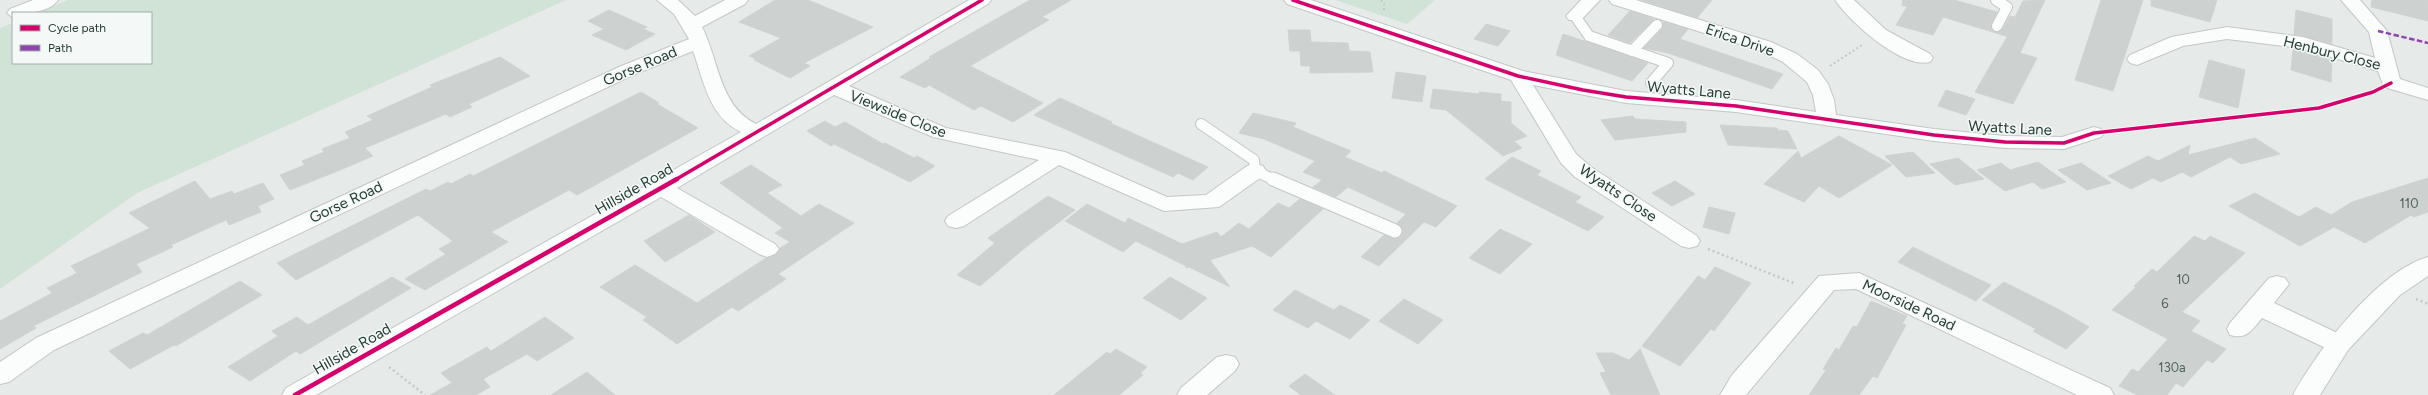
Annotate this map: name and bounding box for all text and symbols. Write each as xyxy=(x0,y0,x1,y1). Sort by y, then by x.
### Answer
legend xyxy=(12,12,152,64)
street label: Erica Drive xyxy=(1703,20,1777,60)
text: Cycle path xyxy=(48,21,106,35)
street label: Henbury Close xyxy=(2281,32,2383,74)
text: Path xyxy=(48,41,72,55)
street label: Gorse Road xyxy=(600,42,680,90)
street label: Wyatts Lane xyxy=(1646,77,1732,103)
street label: Viewside Close xyxy=(847,86,949,142)
street label: Wyatts Lane xyxy=(1968,117,2052,139)
street label: Hillside Road xyxy=(592,159,676,219)
street label: Wyatts Close xyxy=(1576,160,1660,226)
street label: Gorse Road xyxy=(307,177,385,227)
house number: 110 xyxy=(2399,196,2419,211)
house number: 10 xyxy=(2176,272,2190,287)
street label: Moorside Road xyxy=(1859,276,1959,334)
house number: 6 xyxy=(2161,296,2169,311)
street label: Hillside Road xyxy=(310,319,394,379)
house number: 130a xyxy=(2158,360,2186,375)

